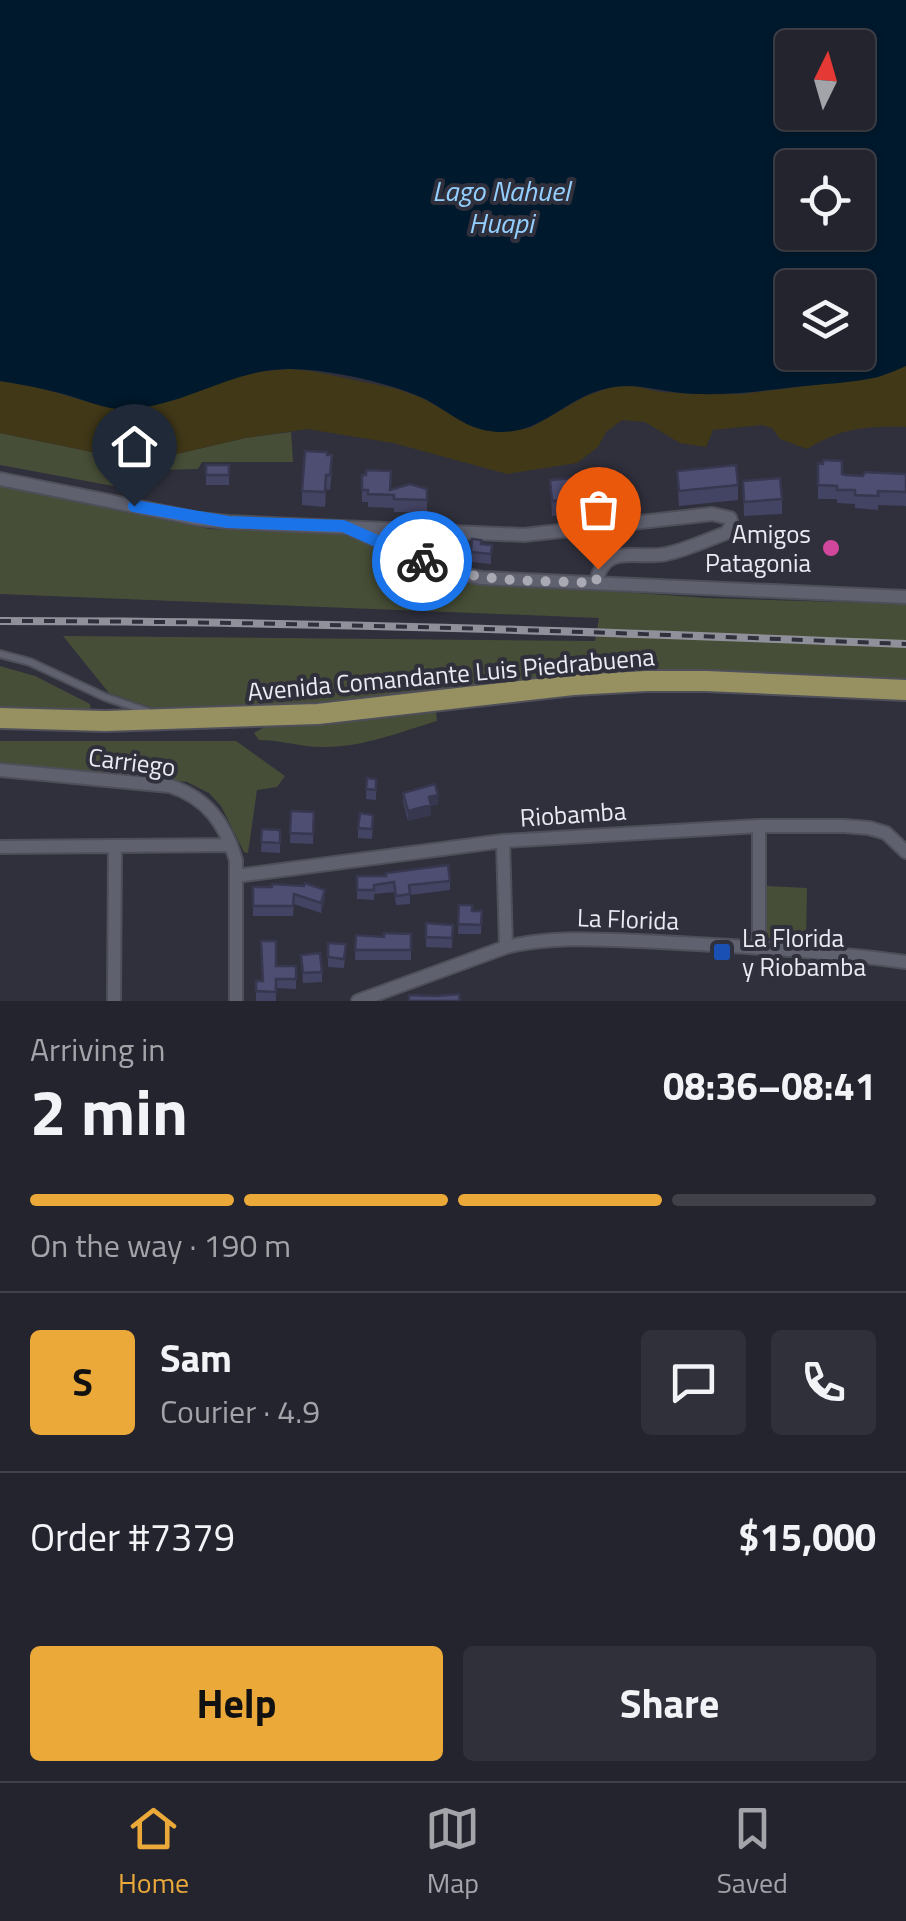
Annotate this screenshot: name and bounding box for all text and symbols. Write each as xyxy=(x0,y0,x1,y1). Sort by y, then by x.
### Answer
north arrow xyxy=(775,30,875,130)
map controls xyxy=(775,30,875,370)
button: locate xyxy=(775,150,875,250)
water label: Lago Nahuel Huapi xyxy=(432,169,573,244)
button: layers xyxy=(775,270,875,370)
pin xyxy=(92,404,177,507)
icon: home xyxy=(107,419,162,474)
pin xyxy=(556,467,641,570)
icon: bag xyxy=(571,482,626,537)
courier xyxy=(372,511,472,611)
place label: Amigos Patagonia xyxy=(705,515,811,582)
icon: bike xyxy=(395,534,450,589)
marker: Amigos Patagonia xyxy=(820,537,842,559)
street label: Avenida Comandante Luis Piedrabuena xyxy=(246,637,657,711)
street label: Carriego xyxy=(86,738,178,786)
street label: Riobamba xyxy=(519,791,628,837)
street label: La Florida xyxy=(576,898,680,940)
place label: La Florida y Riobamba xyxy=(742,919,866,986)
marker: La Florida y Riobamba xyxy=(711,941,733,963)
text: Arriving in xyxy=(30,1025,166,1073)
text: 08:36–08:41 xyxy=(663,1057,876,1115)
text: 2 min xyxy=(30,1061,188,1160)
text: On the way · 190 m xyxy=(30,1221,291,1269)
text: Sam xyxy=(160,1329,232,1387)
button: chat xyxy=(641,1330,746,1435)
button: phone xyxy=(771,1330,876,1435)
text: S xyxy=(72,1353,93,1411)
text: Courier · 4.9 xyxy=(160,1387,320,1435)
text: Order #7379 xyxy=(30,1508,235,1566)
text: $15,000 xyxy=(738,1508,876,1566)
button: Help xyxy=(30,1646,443,1761)
button: Share xyxy=(463,1646,876,1761)
tab: Home xyxy=(118,1801,189,1904)
tab: Map xyxy=(425,1801,480,1904)
tab: Saved xyxy=(717,1801,788,1904)

